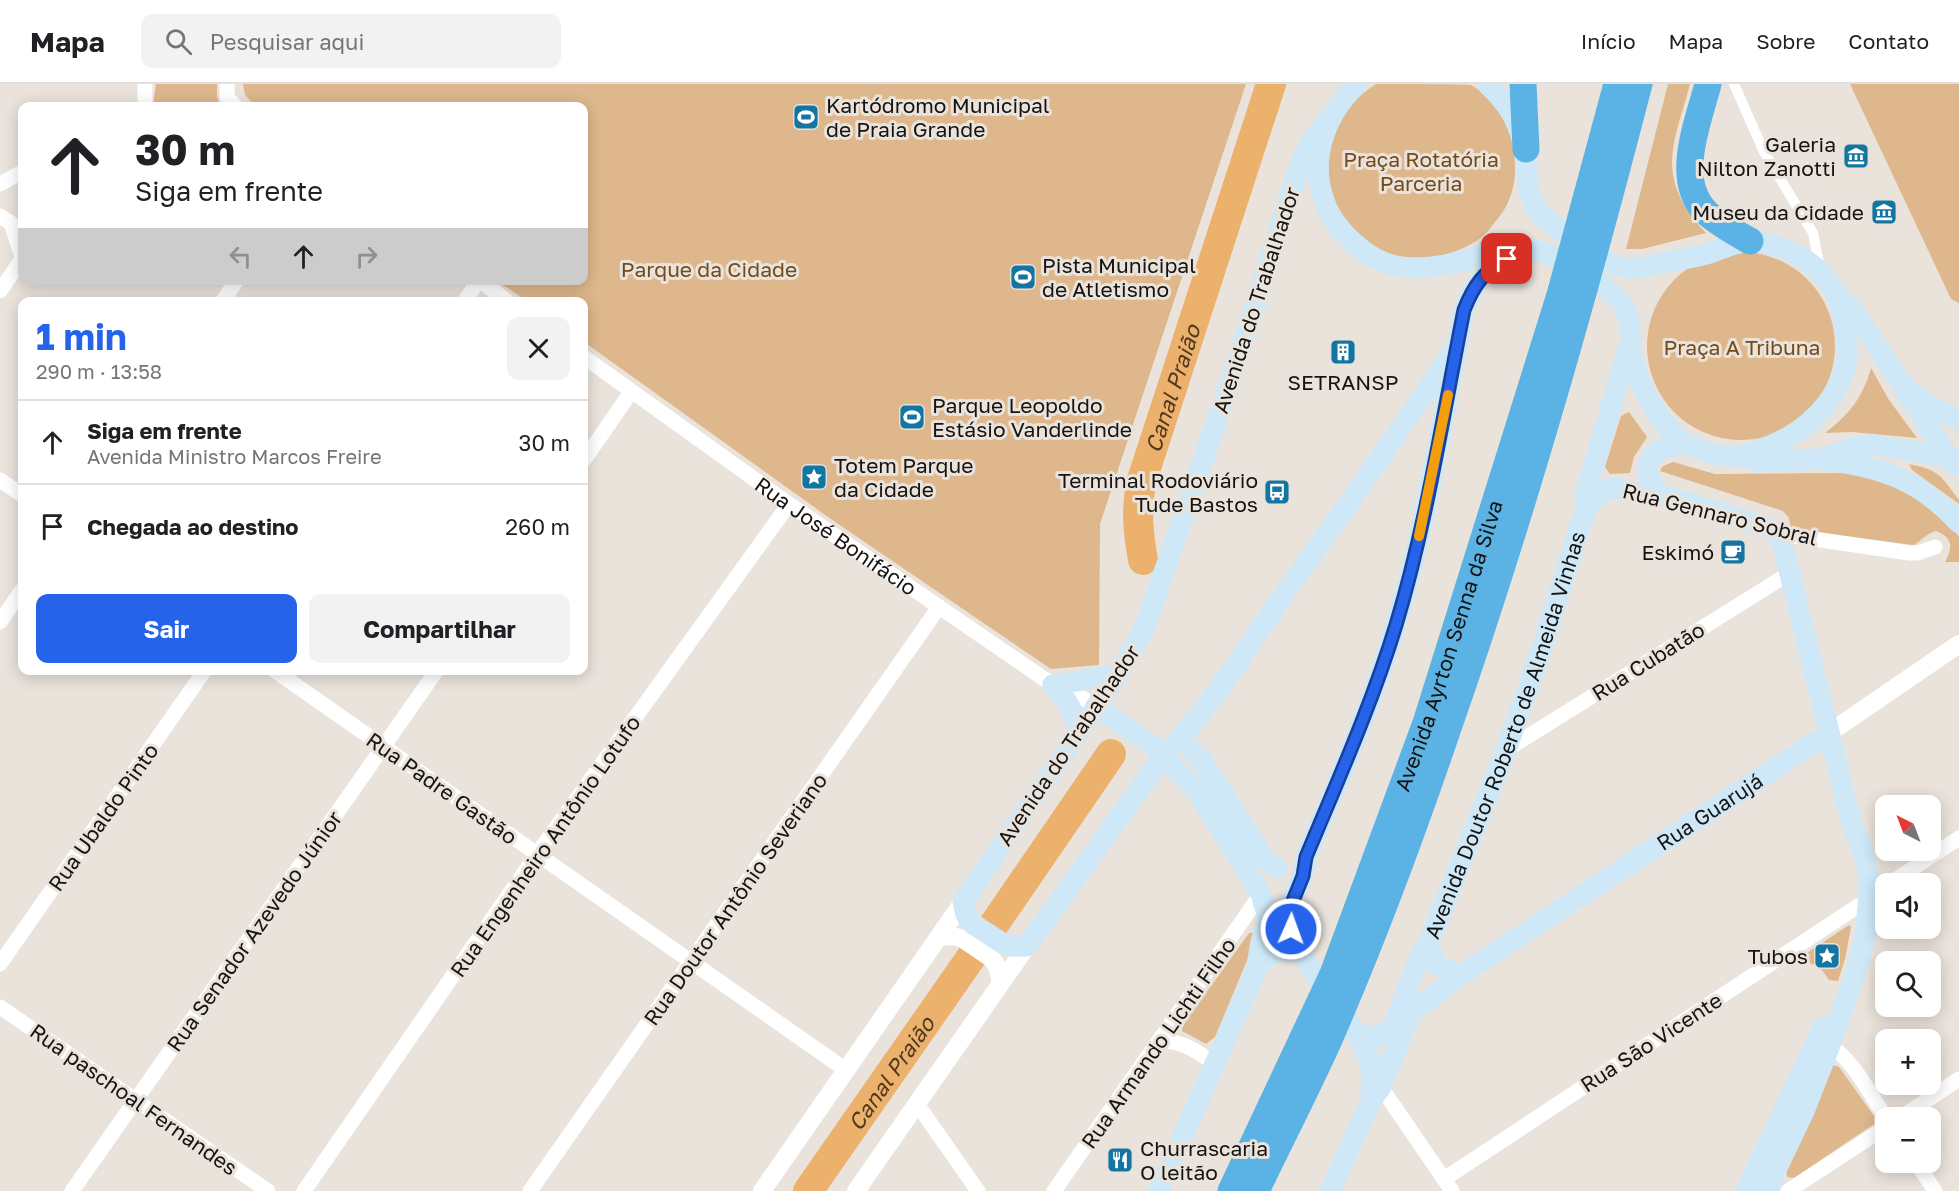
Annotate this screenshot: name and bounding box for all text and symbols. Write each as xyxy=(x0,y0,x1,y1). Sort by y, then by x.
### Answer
search box xyxy=(141,14,561,68)
text: Mapa xyxy=(30,25,105,58)
icon: search xyxy=(162,25,195,58)
text: Pesquisar aqui xyxy=(210,28,364,55)
text: Início xyxy=(1581,28,1636,54)
text: Mapa xyxy=(1669,28,1723,54)
text: Sobre xyxy=(1756,28,1815,54)
text: Contato xyxy=(1848,28,1929,54)
place label: Kartódromo Municipal de Praia Grande xyxy=(826,92,1050,142)
sports icon: Kartódromo Municipal de Praia Grande xyxy=(791,102,821,132)
text: 30 m xyxy=(135,124,235,174)
icon: ahead xyxy=(36,126,114,204)
place label: Galeria Nilton Zanotti xyxy=(1697,131,1836,181)
museum icon: Galeria Nilton Zanotti xyxy=(1841,141,1871,171)
park label: Praça Rotatória Parceria xyxy=(1343,146,1499,196)
text: Siga em frente xyxy=(135,175,323,207)
street label: Avenida do Trabalhador xyxy=(1207,183,1305,417)
museum icon: Museu da Cidade xyxy=(1869,197,1899,227)
place label: Museu da Cidade xyxy=(1692,199,1864,225)
pin xyxy=(1481,233,1532,284)
icon: left xyxy=(224,240,257,273)
icon: ahead xyxy=(287,240,320,273)
icon: right xyxy=(350,240,383,273)
icon: arrive xyxy=(1490,242,1523,275)
place label: Pista Municipal de Atletismo xyxy=(1042,252,1196,302)
park label: Parque da Cidade xyxy=(621,256,797,282)
sports icon: Pista Municipal de Atletismo xyxy=(1008,262,1038,292)
text: 1 min xyxy=(36,315,127,358)
button: close xyxy=(507,317,570,380)
water label: Canal Praião xyxy=(1138,319,1206,456)
park label: Praça A Tribuna xyxy=(1664,334,1820,360)
building icon: SETRANSP xyxy=(1328,337,1358,367)
text: 290 m · 13:58 xyxy=(36,359,162,383)
place label: SETRANSP xyxy=(1288,369,1399,395)
place label: Parque Leopoldo Estásio Vanderlinde xyxy=(932,392,1132,442)
sports icon: Parque Leopoldo Estásio Vanderlinde xyxy=(897,402,927,432)
text: Siga em frente xyxy=(87,417,242,444)
icon: ahead xyxy=(36,426,69,459)
text: 30 m xyxy=(519,429,570,456)
text: Avenida Ministro Marcos Freire xyxy=(87,444,382,468)
place label: Totem Parque da Cidade xyxy=(834,452,973,502)
place icon: Totem Parque da Cidade xyxy=(799,462,829,492)
place label: Terminal Rodoviário Tude Bastos xyxy=(1058,467,1258,517)
street label: Rua José Bonifácio xyxy=(750,471,922,601)
bus stop icon: Terminal Rodoviário Tude Bastos xyxy=(1262,477,1292,507)
street label: Rua Gennaro Sobral xyxy=(1620,477,1820,551)
street label: Avenida Ayrton Senna da Silva xyxy=(1389,497,1508,795)
icon: arrive xyxy=(36,510,69,543)
text: Chegada ao destino xyxy=(87,513,299,540)
text: 260 m xyxy=(505,513,570,540)
street label: Avenida Doutor Roberto de Almeida Vinhas xyxy=(1419,528,1591,942)
cafe icon: Eskimó xyxy=(1718,537,1748,567)
place label: Eskimó xyxy=(1641,539,1714,565)
button: Sair xyxy=(36,594,297,663)
button: Compartilhar xyxy=(309,594,570,663)
street label: Rua Cubatão xyxy=(1587,616,1709,706)
street label: Avenida do Trabalhador xyxy=(991,640,1145,850)
street label: Rua Engenheiro Antônio Lotufo xyxy=(444,710,646,982)
street label: Rua Padre Gastão xyxy=(362,726,522,850)
street label: Rua Ubaldo Pinto xyxy=(42,738,164,896)
street label: Rua Guarujá xyxy=(1652,767,1767,856)
street label: Rua Doutor Antônio Severiano xyxy=(638,768,832,1030)
north arrow xyxy=(1875,795,1941,861)
map controls xyxy=(1875,795,1941,1173)
street label: Rua Senador Azevedo Júnior xyxy=(161,806,347,1056)
button: sound xyxy=(1875,873,1941,939)
position arrow xyxy=(1259,897,1323,961)
street label: Rua Armando Lichti Filho xyxy=(1075,933,1241,1153)
place icon: Tubos xyxy=(1812,941,1842,971)
place label: Tubos xyxy=(1748,943,1808,969)
button: search xyxy=(1875,951,1941,1017)
street label: Rua São Vicente xyxy=(1575,987,1727,1097)
water label: Canal Praião xyxy=(841,1009,940,1135)
street label: Rua paschoal Fernandes xyxy=(25,1018,243,1180)
button: + xyxy=(1875,1029,1941,1095)
button: − xyxy=(1875,1107,1941,1173)
place label: Churrascaria O leitão xyxy=(1140,1135,1268,1185)
restaurant icon: Churrascaria O leitão xyxy=(1105,1145,1135,1175)

